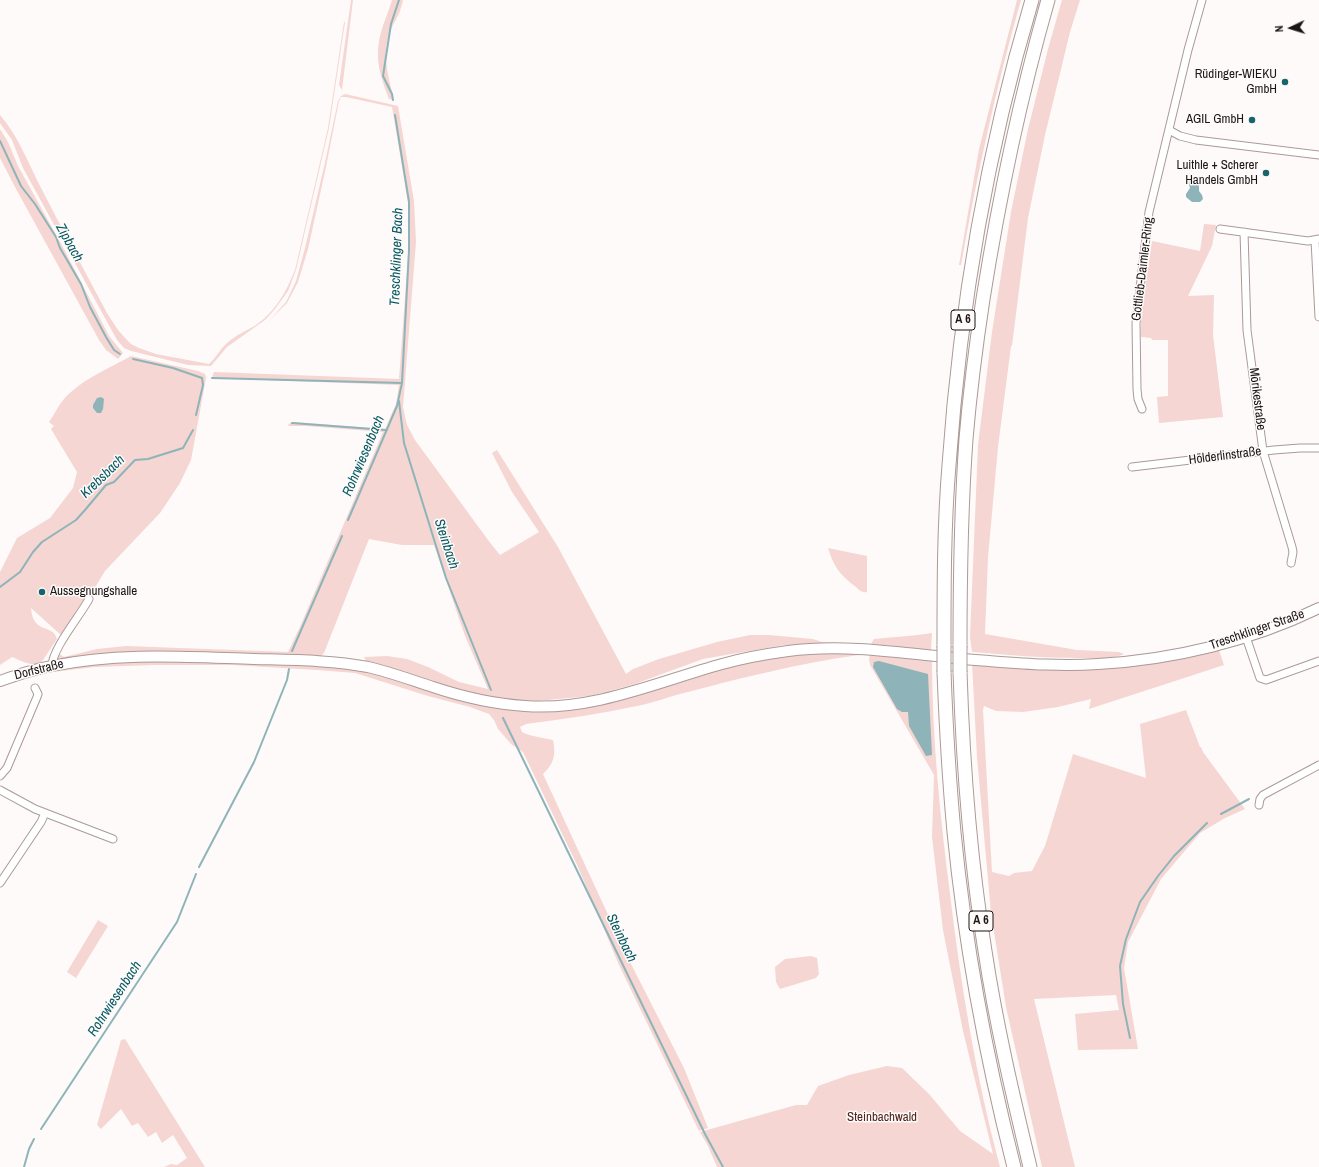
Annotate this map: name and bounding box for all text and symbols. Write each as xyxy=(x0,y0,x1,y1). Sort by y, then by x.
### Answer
north arrow xyxy=(1271,8,1311,48)
text: N xyxy=(1272,25,1286,33)
place label: Rüdinger-WIEKU GmbH xyxy=(1195,67,1277,98)
marker: Rüdinger-WIEKU GmbH xyxy=(1280,77,1290,87)
place label: AGIL GmbH xyxy=(1186,112,1244,128)
marker: AGIL GmbH xyxy=(1247,115,1257,125)
place label: Luithle + Scherer Handels GmbH xyxy=(1177,158,1258,189)
marker: Luithle + Scherer Handels GmbH xyxy=(1261,168,1271,178)
water label: Treschklinger Bach xyxy=(387,208,407,306)
street label: Gottlieb-Daimler-Ring xyxy=(1129,216,1157,322)
water label: Zipbach xyxy=(52,221,86,265)
road number: A 6 xyxy=(951,310,975,330)
street label: Mörikestraße xyxy=(1245,367,1269,431)
water label: Rohrwiesenbach xyxy=(339,413,389,499)
street label: Hölderlinstraße xyxy=(1188,444,1262,468)
water label: Krebsbach xyxy=(77,452,129,502)
water label: Steinbach xyxy=(430,517,462,571)
place label: Aussegnungshalle xyxy=(50,584,137,600)
marker: Aussegnungshalle xyxy=(37,587,47,597)
street label: Treschklinger Straße xyxy=(1208,606,1306,654)
street label: Dorfstraße xyxy=(13,656,65,684)
water label: Steinbach xyxy=(602,911,640,965)
road number: A 6 xyxy=(969,911,993,931)
water label: Rohrwiesenbach xyxy=(84,958,146,1040)
park label: Steinbachwald xyxy=(847,1110,917,1126)

